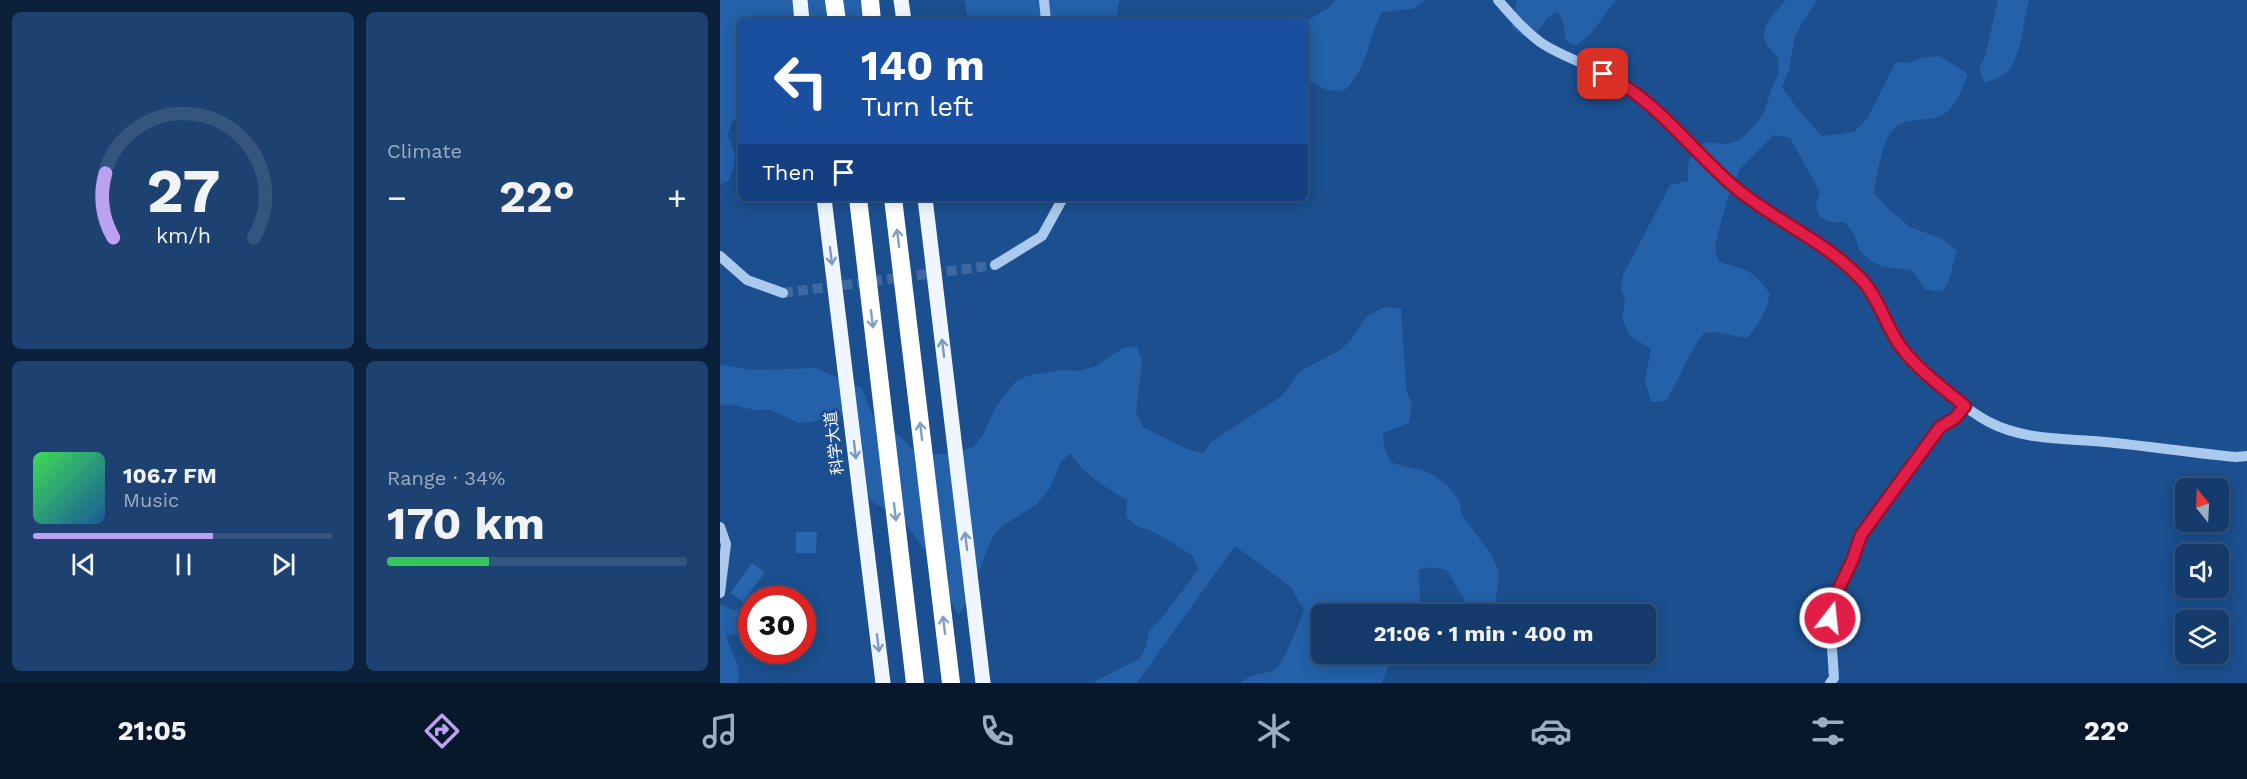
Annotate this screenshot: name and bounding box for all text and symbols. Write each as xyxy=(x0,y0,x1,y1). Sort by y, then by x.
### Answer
text: 140 m xyxy=(861,41,985,90)
icon: left xyxy=(762,42,840,120)
pin xyxy=(1577,48,1628,99)
icon: arrive xyxy=(1586,57,1619,90)
text: Turn left xyxy=(861,91,973,123)
text: Climate xyxy=(387,139,462,163)
text: 27 xyxy=(146,154,220,227)
icon: arrive xyxy=(827,156,860,189)
text: Then xyxy=(762,160,815,185)
text: 22° xyxy=(499,170,575,223)
text: − xyxy=(387,178,407,217)
text: + xyxy=(667,178,687,217)
text: km/h xyxy=(155,223,211,248)
one-way arrow xyxy=(892,228,903,248)
one-way arrow xyxy=(826,246,837,265)
one-way arrow xyxy=(867,308,878,328)
one-way arrow xyxy=(937,338,948,358)
street label: 科学大道 xyxy=(821,410,847,476)
one-way arrow xyxy=(915,422,926,442)
one-way arrow xyxy=(849,439,860,459)
text: 106.7 FM xyxy=(123,463,217,488)
text: Range · 34% xyxy=(387,466,505,490)
north arrow xyxy=(2175,478,2229,532)
map controls xyxy=(2175,478,2229,664)
text: Music xyxy=(123,488,179,512)
text: 170 km xyxy=(387,497,545,550)
one-way arrow xyxy=(890,502,901,522)
one-way arrow xyxy=(960,532,971,552)
button: sound xyxy=(2175,544,2229,598)
icon: previous xyxy=(67,548,100,581)
icon: pause xyxy=(167,548,200,581)
icon: next xyxy=(267,548,300,581)
speed limit sign: 30 xyxy=(738,586,816,664)
position arrow xyxy=(1798,586,1862,650)
button: layers xyxy=(2175,610,2229,664)
one-way arrow xyxy=(938,615,949,635)
text: 21:06 · 1 min · 400 m xyxy=(1373,621,1594,646)
one-way arrow xyxy=(873,633,884,653)
icon: directions xyxy=(421,710,463,752)
icon: music xyxy=(699,710,741,752)
icon: phone xyxy=(976,710,1018,752)
icon: climate xyxy=(1253,710,1295,752)
icon: car xyxy=(1530,710,1572,752)
icon: filters xyxy=(1807,710,1849,752)
text: 21:05 xyxy=(118,715,186,747)
text: 22° xyxy=(2084,715,2129,747)

